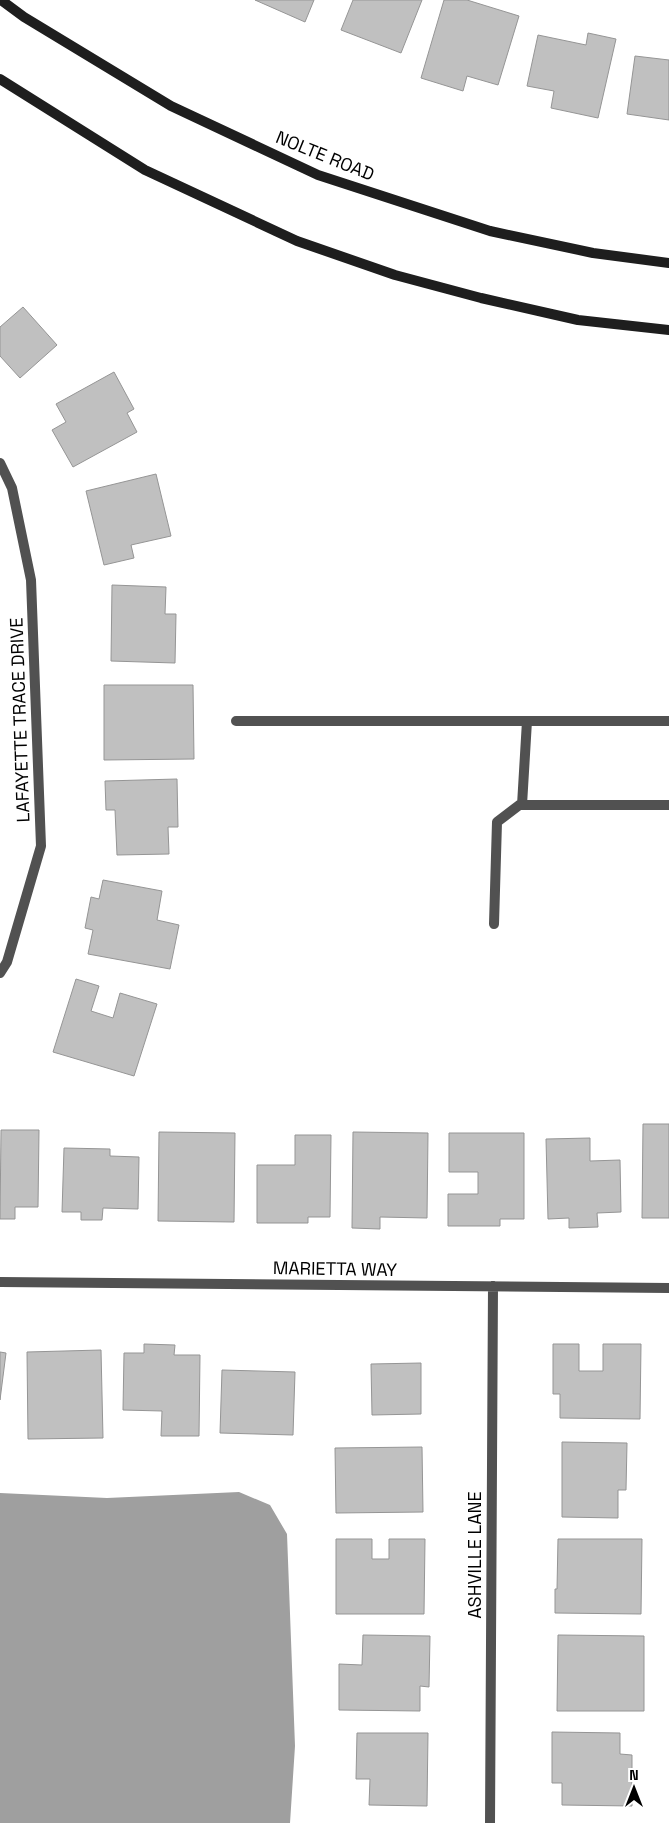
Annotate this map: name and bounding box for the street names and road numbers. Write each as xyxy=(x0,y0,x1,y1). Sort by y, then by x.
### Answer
street label: NOLTE ROAD xyxy=(273,125,378,186)
street label: LAFAYETTE TRACE DRIVE xyxy=(4,617,35,823)
street label: MARIETTA WAY xyxy=(273,1256,397,1281)
street label: ASHVILLE LANE xyxy=(463,1491,486,1619)

